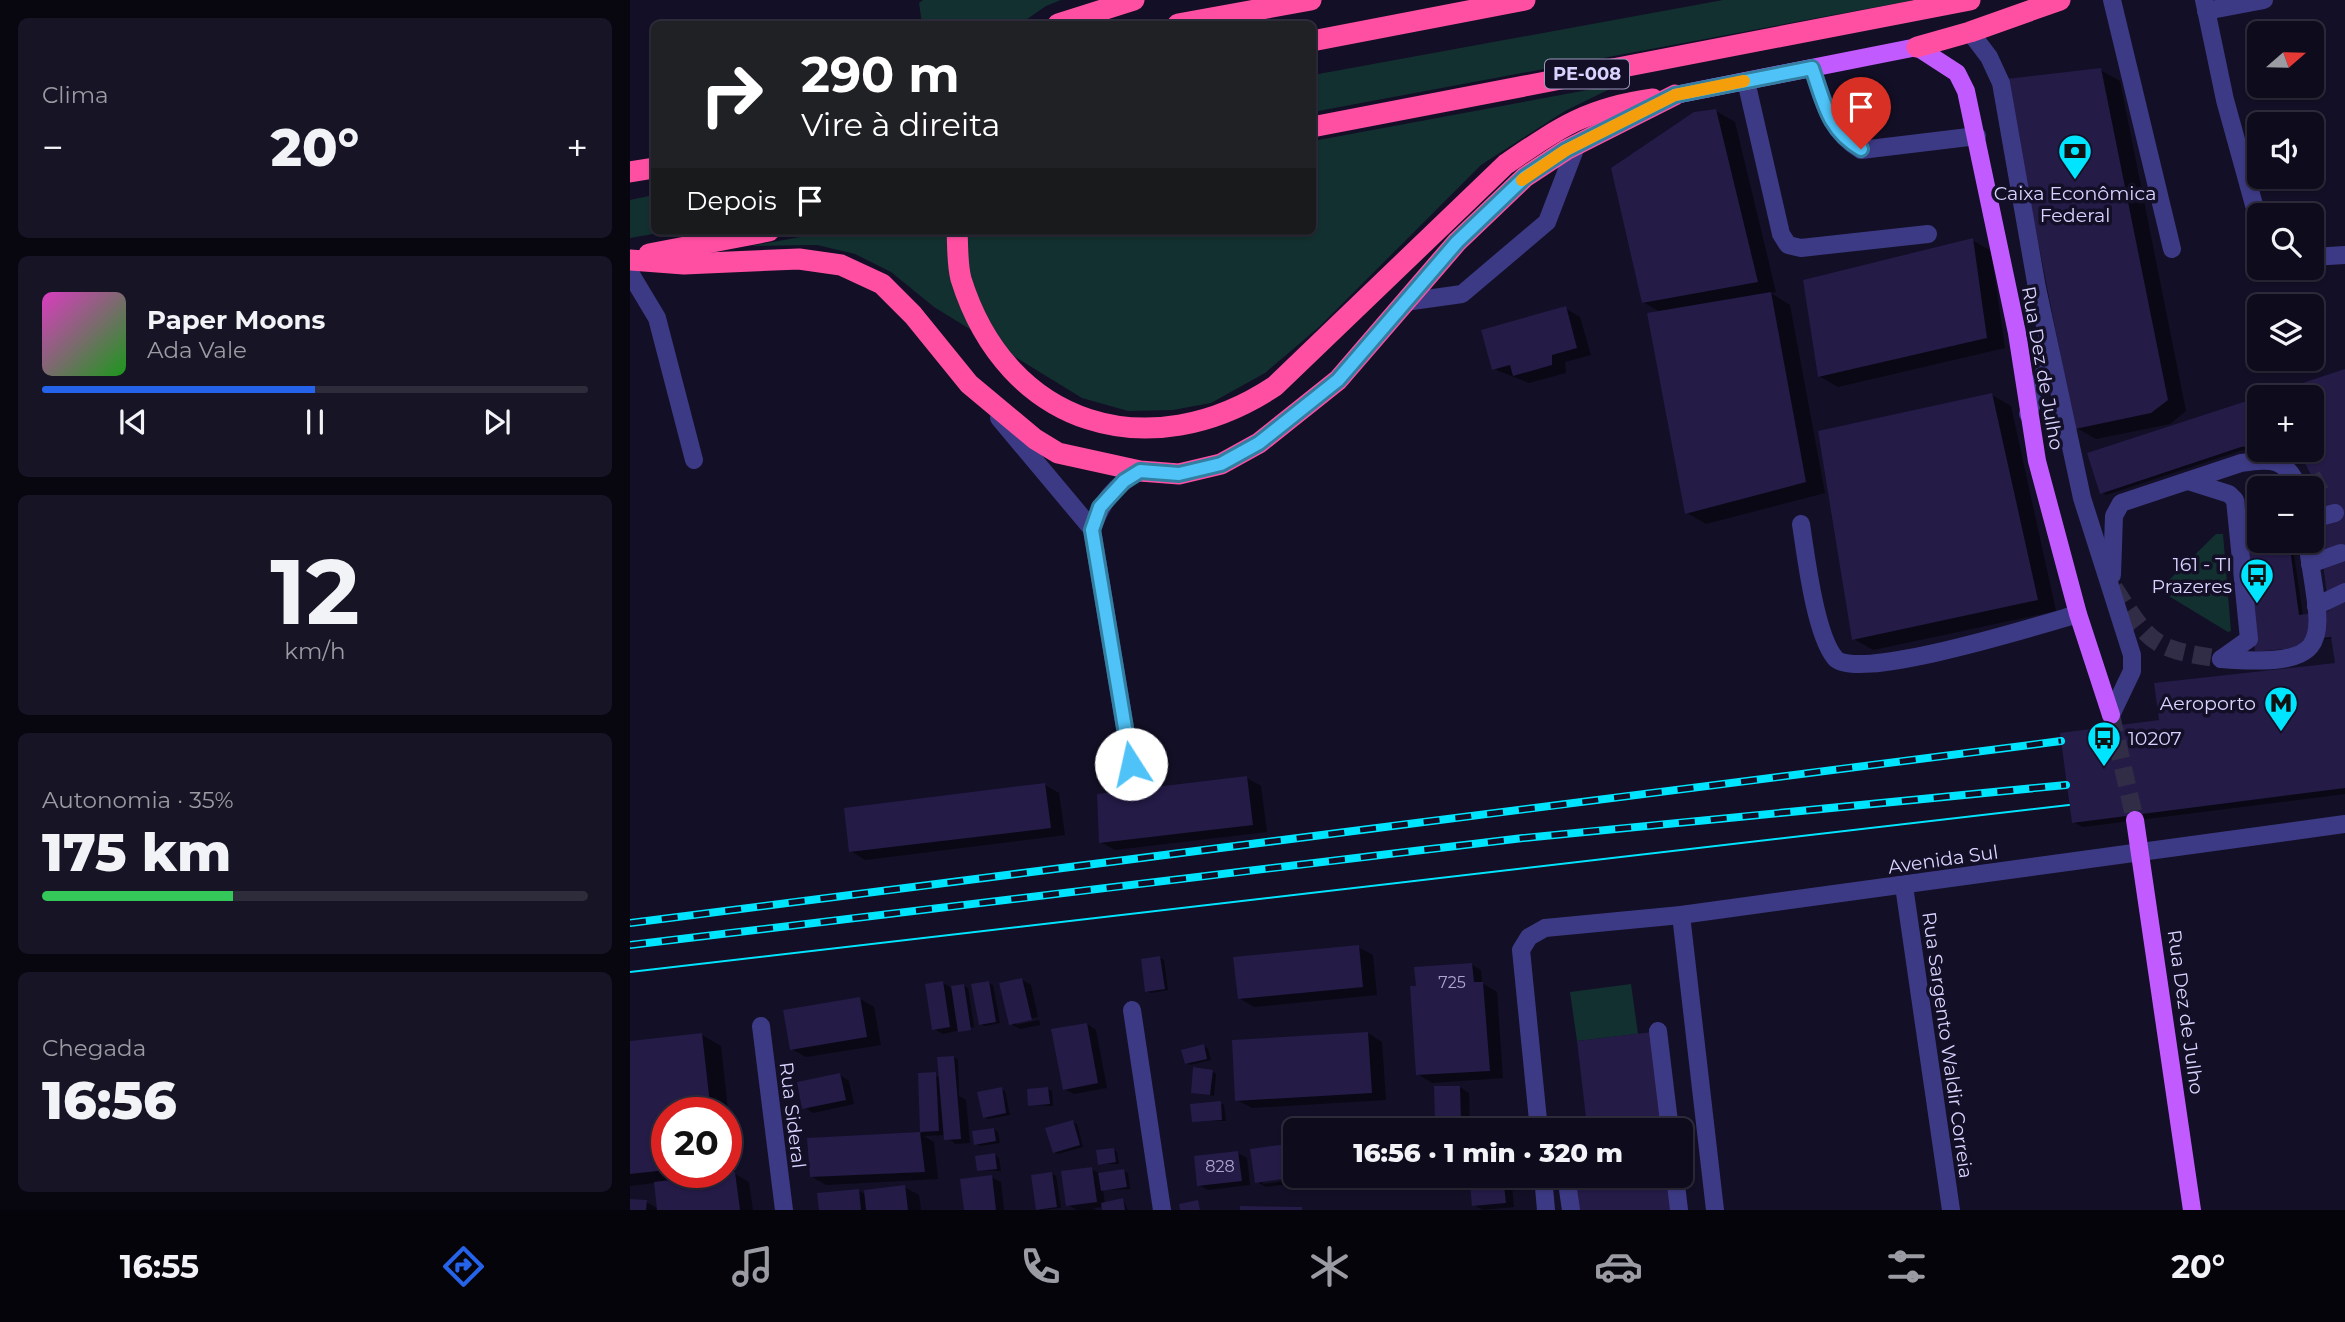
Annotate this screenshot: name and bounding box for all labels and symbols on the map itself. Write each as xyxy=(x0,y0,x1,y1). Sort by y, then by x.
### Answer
north arrow xyxy=(2247,21,2324,98)
road number: PE-008 xyxy=(1545,60,1629,88)
pin xyxy=(1831,77,1891,149)
bank icon: Caixa Econômica Federal xyxy=(2056,132,2094,181)
place label: Caixa Econômica Federal xyxy=(1994,182,2156,227)
street label: Rua Dez de Julho xyxy=(2017,284,2068,452)
place label: 161 - TI Prazeres xyxy=(2152,553,2232,598)
bus stop icon: 161 - TI Prazeres xyxy=(2238,556,2276,605)
metro station icon: Aeroporto xyxy=(2262,684,2300,733)
place label: Aeroporto xyxy=(2160,692,2256,715)
bus stop icon: 10207 xyxy=(2085,719,2123,768)
position arrow xyxy=(1094,727,1168,801)
place label: 10207 xyxy=(2128,727,2182,750)
street label: Avenida Sul xyxy=(1886,840,2000,879)
street label: Rua Sargento Waldir Correia xyxy=(1917,910,1978,1180)
street label: Rua Dez de Julho xyxy=(2163,928,2208,1096)
house number: 725 xyxy=(1438,973,1466,992)
street label: Rua Sideral xyxy=(775,1061,810,1170)
speed limit sign: 20 xyxy=(651,1097,742,1188)
house number: 828 xyxy=(1205,1157,1235,1176)

